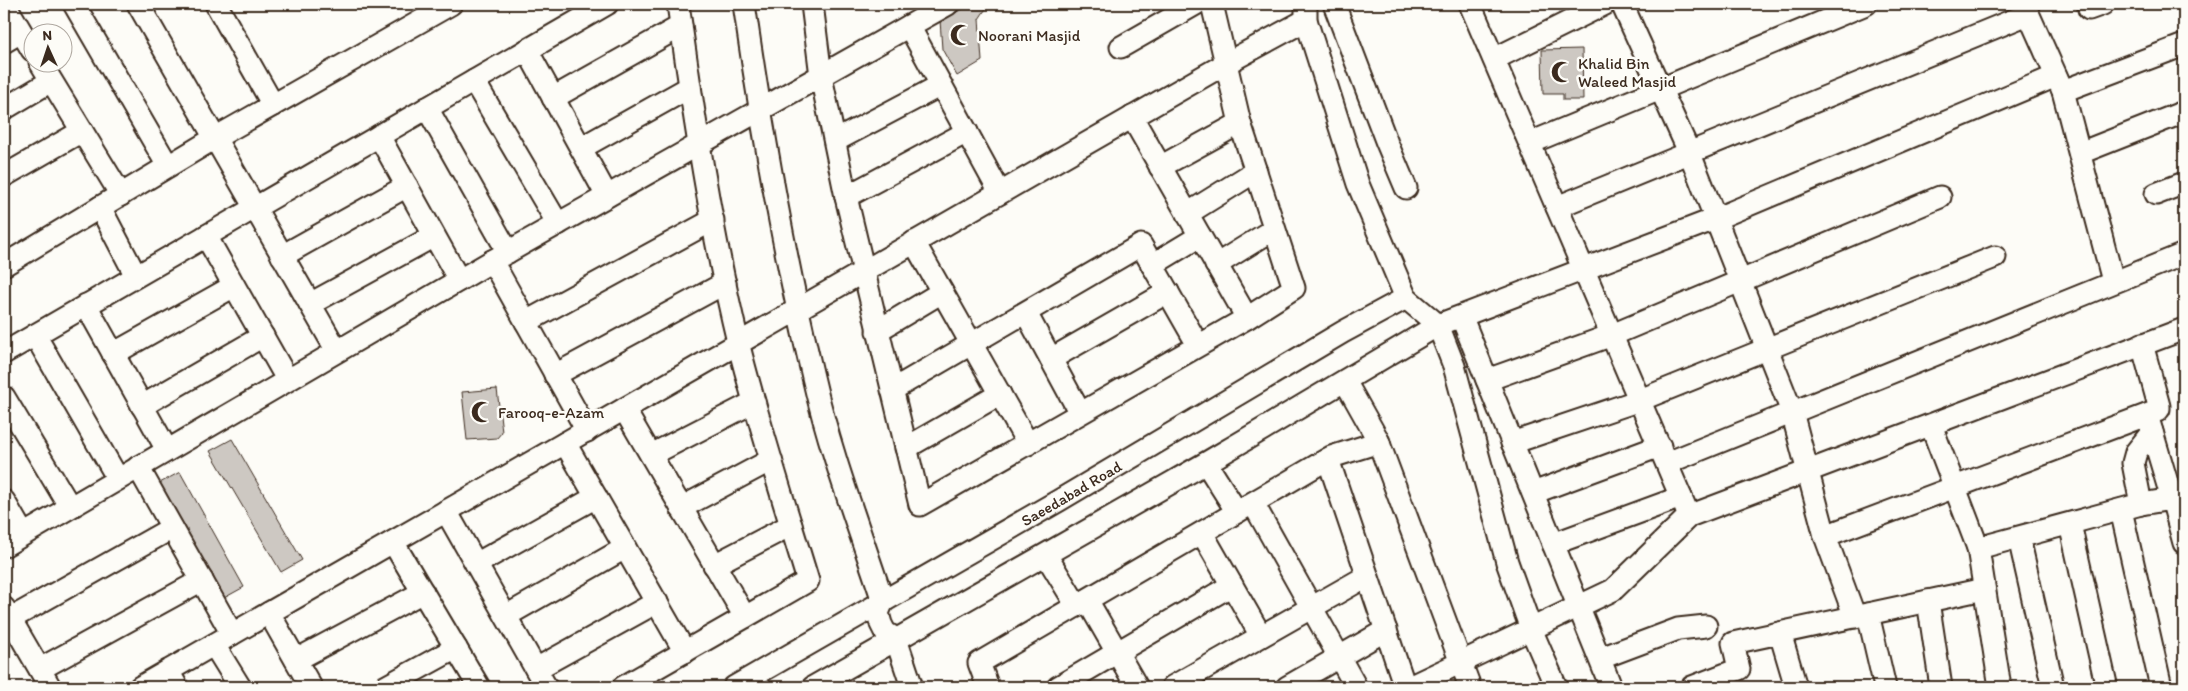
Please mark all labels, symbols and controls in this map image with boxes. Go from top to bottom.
north arrow [22,22,72,72]
mosque icon: Noorani Masjid [948,22,974,48]
place label: Noorani Masjid [978,26,1081,45]
text: N [42,27,53,44]
place label: Khalid Bin Waleed Masjid [1578,54,1677,91]
mosque icon: Khalid Bin Waleed Masjid [1549,59,1575,85]
mosque icon: Farooq-e-Azam [469,399,495,425]
place label: Farooq-e-Azam [498,403,605,422]
street label: Saeedabad Road [1017,456,1125,530]

